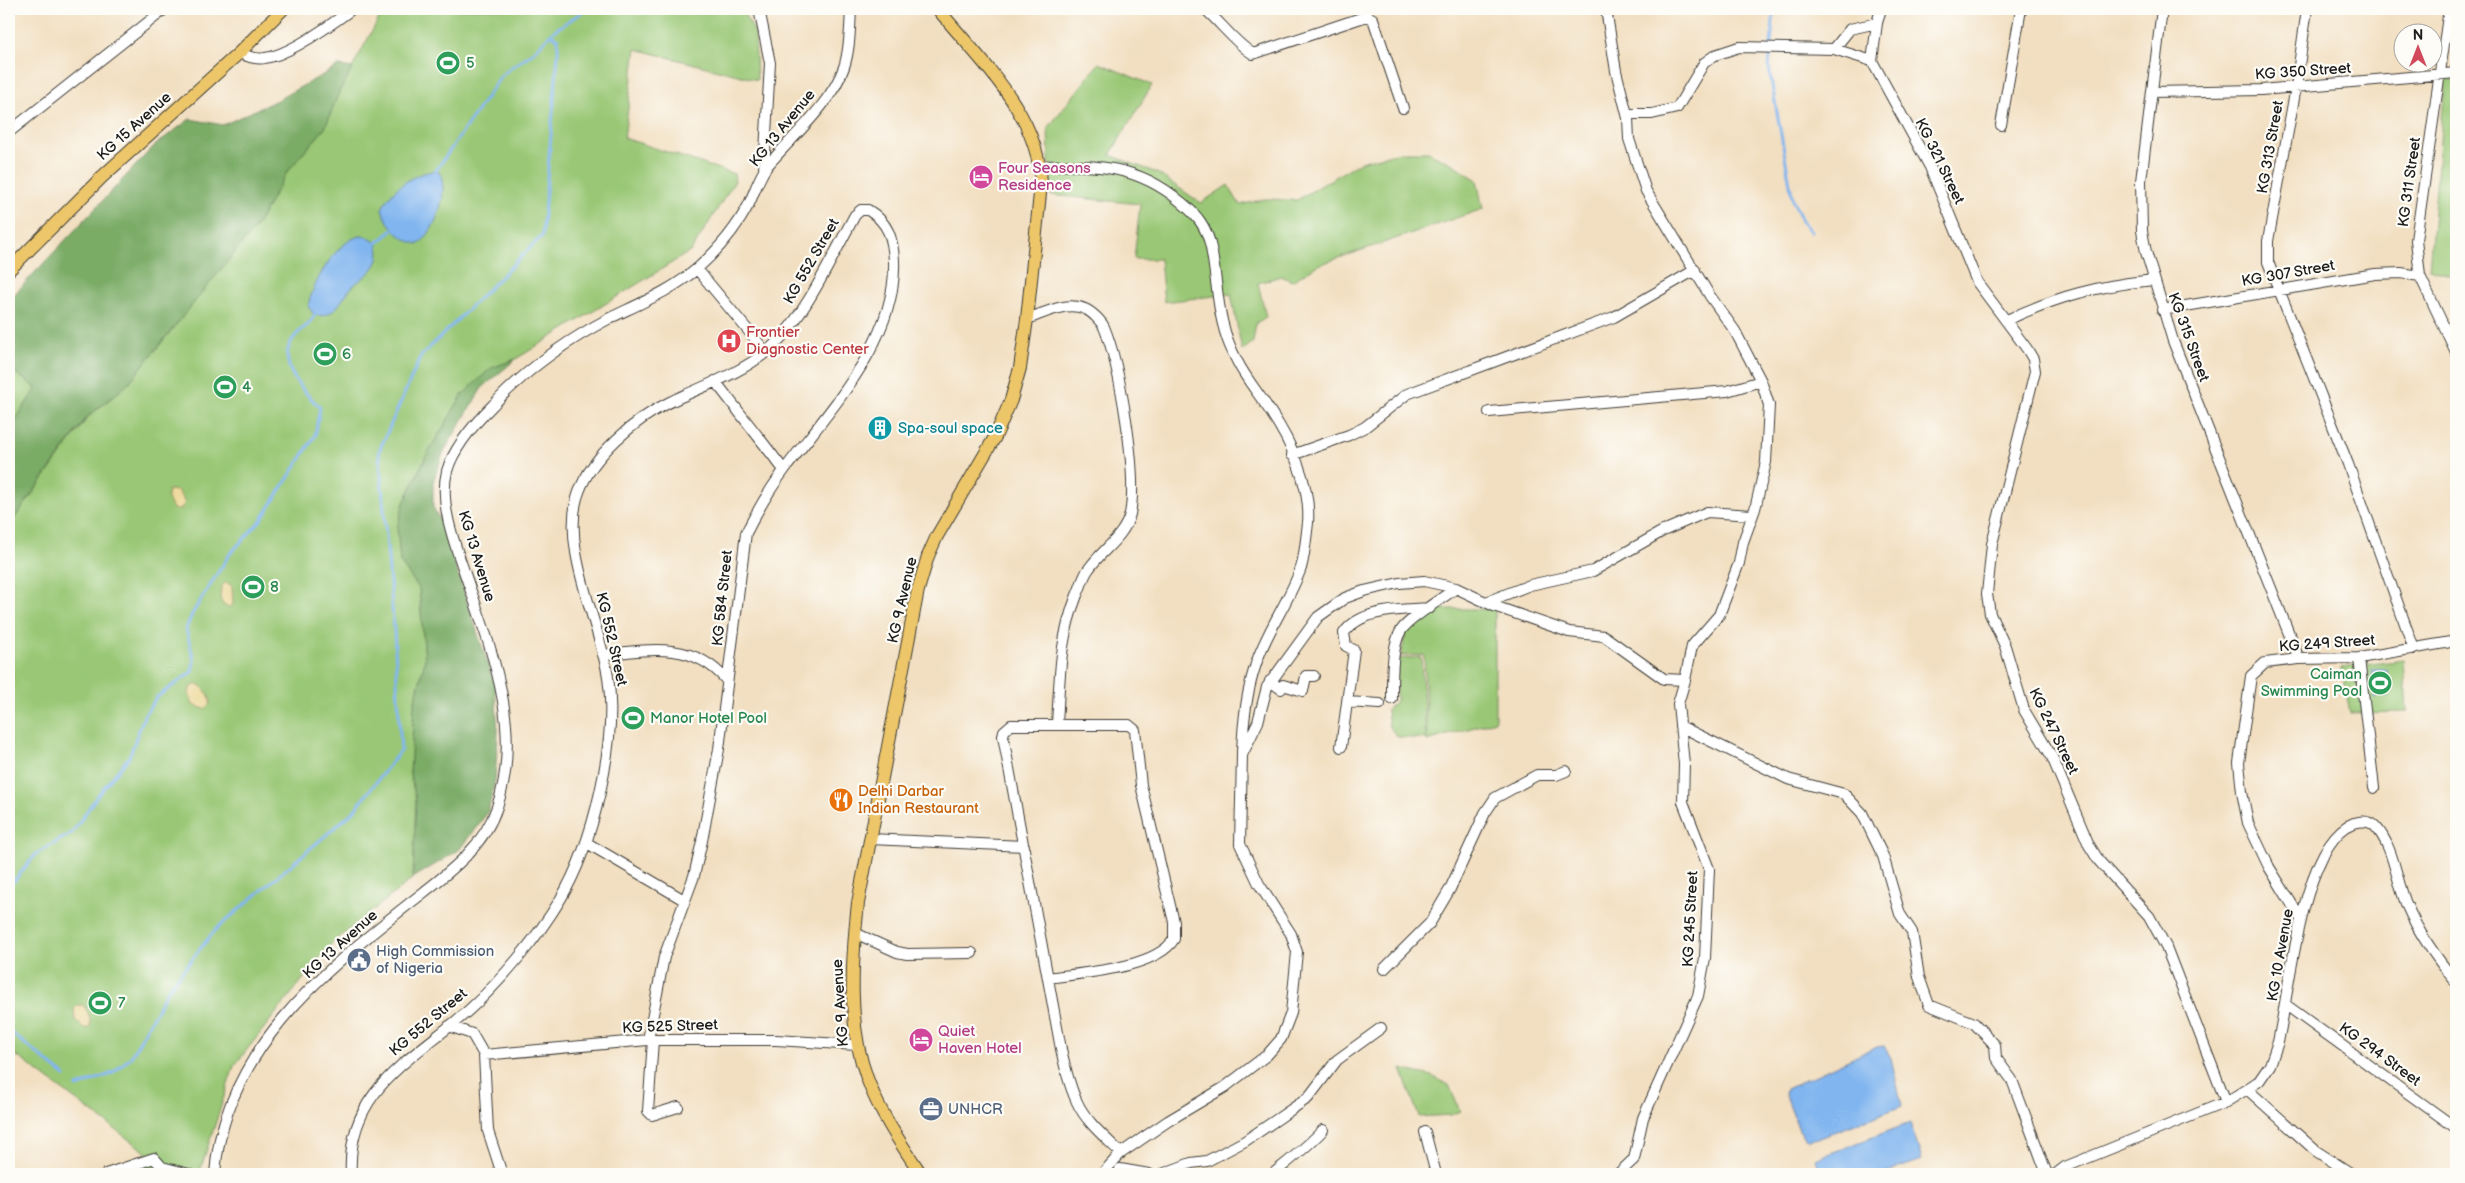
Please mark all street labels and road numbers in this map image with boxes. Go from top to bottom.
street label: KG 350 Street [2254,59,2352,84]
street label: KG 13 Avenue [745,86,819,171]
street label: KG 15 Avenue [93,88,176,165]
street label: KG 313 Street [2253,99,2288,195]
street label: KG 321 Street [1911,115,1969,208]
street label: KG 311 Street [2394,136,2425,228]
street label: KG 552 Street [779,215,844,307]
street label: KG 307 Street [2240,256,2337,291]
street label: KG 315 Street [2164,290,2214,385]
street label: KG 13 Avenue [454,508,499,604]
street label: KG 584 Street [708,549,737,647]
street label: KG 9 Avenue [883,555,922,645]
street label: KG 552 Street [591,590,632,688]
street label: KG 249 Street [2278,631,2376,656]
street label: KG 247 Street [2024,685,2083,778]
street label: KG 245 Street [1678,870,1703,968]
street label: KG 13 Avenue [299,906,382,983]
street label: KG 10 Avenue [2263,907,2298,1003]
street label: KG 9 Avenue [828,958,853,1047]
street label: KG 552 Street [386,984,471,1060]
street label: KG 525 Street [622,1015,719,1038]
street label: KG 294 Street [2335,1018,2425,1091]

